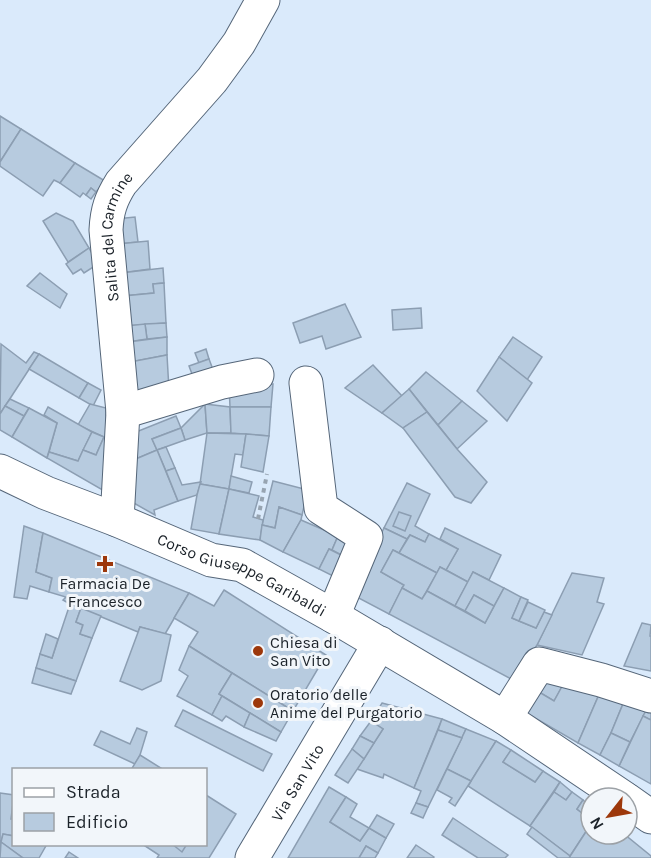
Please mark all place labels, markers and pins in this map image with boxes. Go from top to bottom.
marker: Farmacia De Francesco [98,557,112,571]
place label: Farmacia De Francesco [60,574,150,611]
place label: Chiesa di San Vito [270,633,338,670]
marker: Chiesa di San Vito [251,644,265,658]
place label: Oratorio delle Anime del Purgatorio [270,685,423,722]
marker: Oratorio delle Anime del Purgatorio [251,696,265,710]

